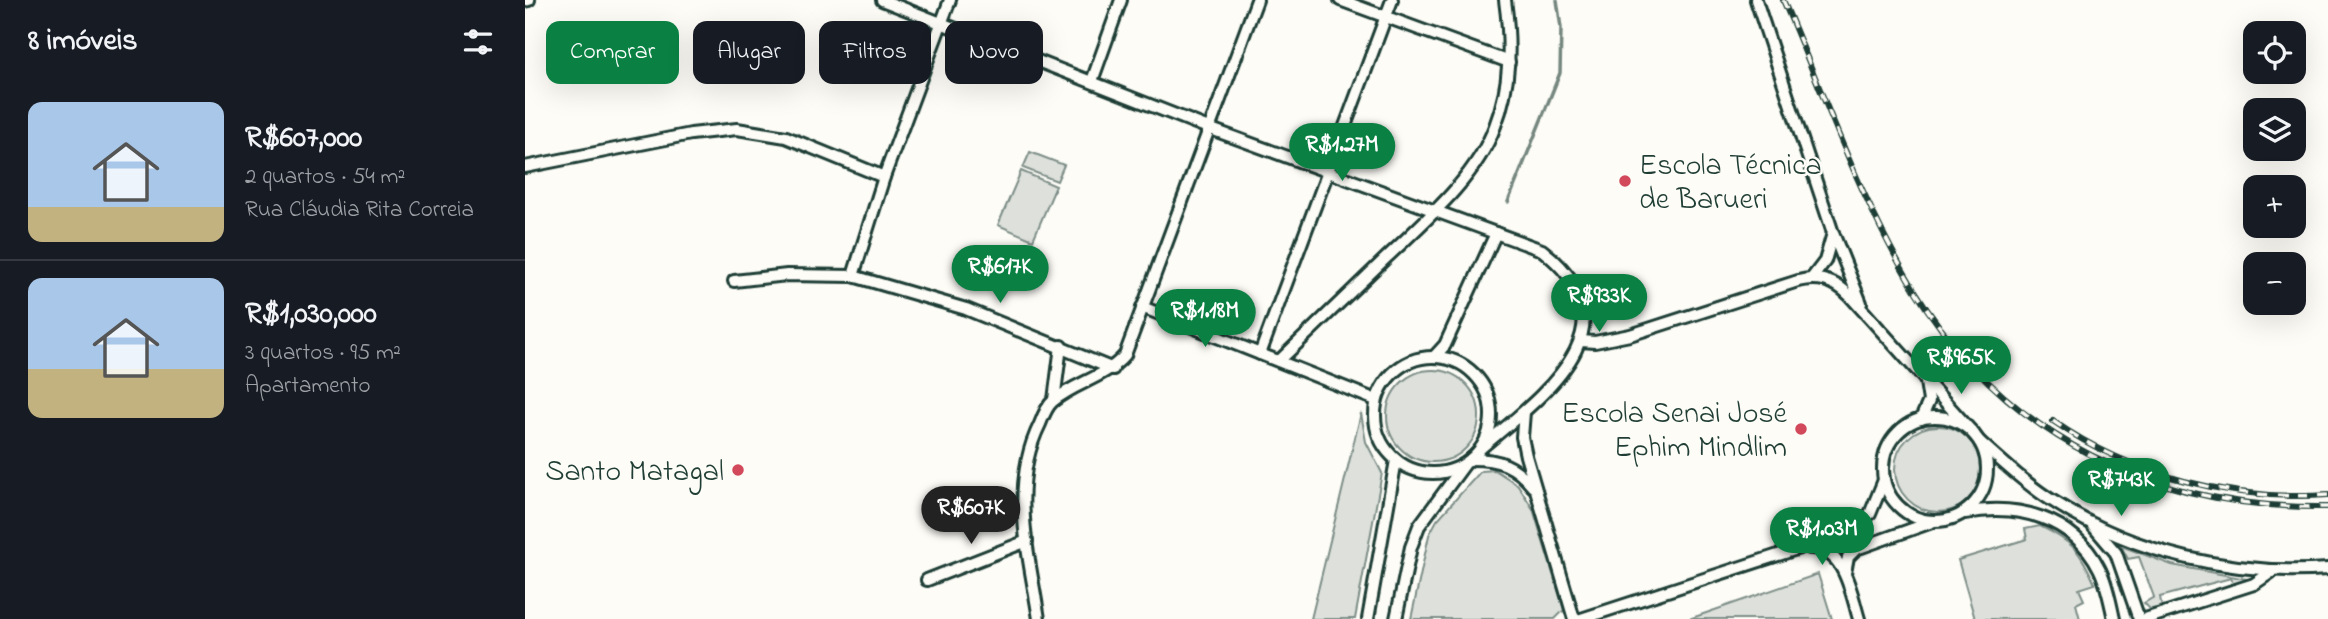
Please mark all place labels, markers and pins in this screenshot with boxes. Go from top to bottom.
pin: R$1.27M [1277,124,1407,183]
place label: Escola Técnica de Barueri [1639,145,1822,223]
marker: Escola Técnica de Barueri [1617,173,1633,189]
pin: R$617K [943,246,1057,305]
pin: R$933K [1542,274,1656,334]
pin: R$1.18M [1140,290,1270,349]
pin: R$965K [1904,336,2018,396]
place label: Escola Senai José Ephim Mindlim [1561,393,1788,471]
marker: Escola Senai José Ephim Mindlim [1793,421,1809,437]
place label: Santo Matagal [545,451,724,495]
pin: R$743K [2064,458,2178,518]
marker: Santo Matagal [730,462,746,478]
pin: R$607K [914,486,1028,546]
pin: R$1.03M [1757,508,1887,567]

